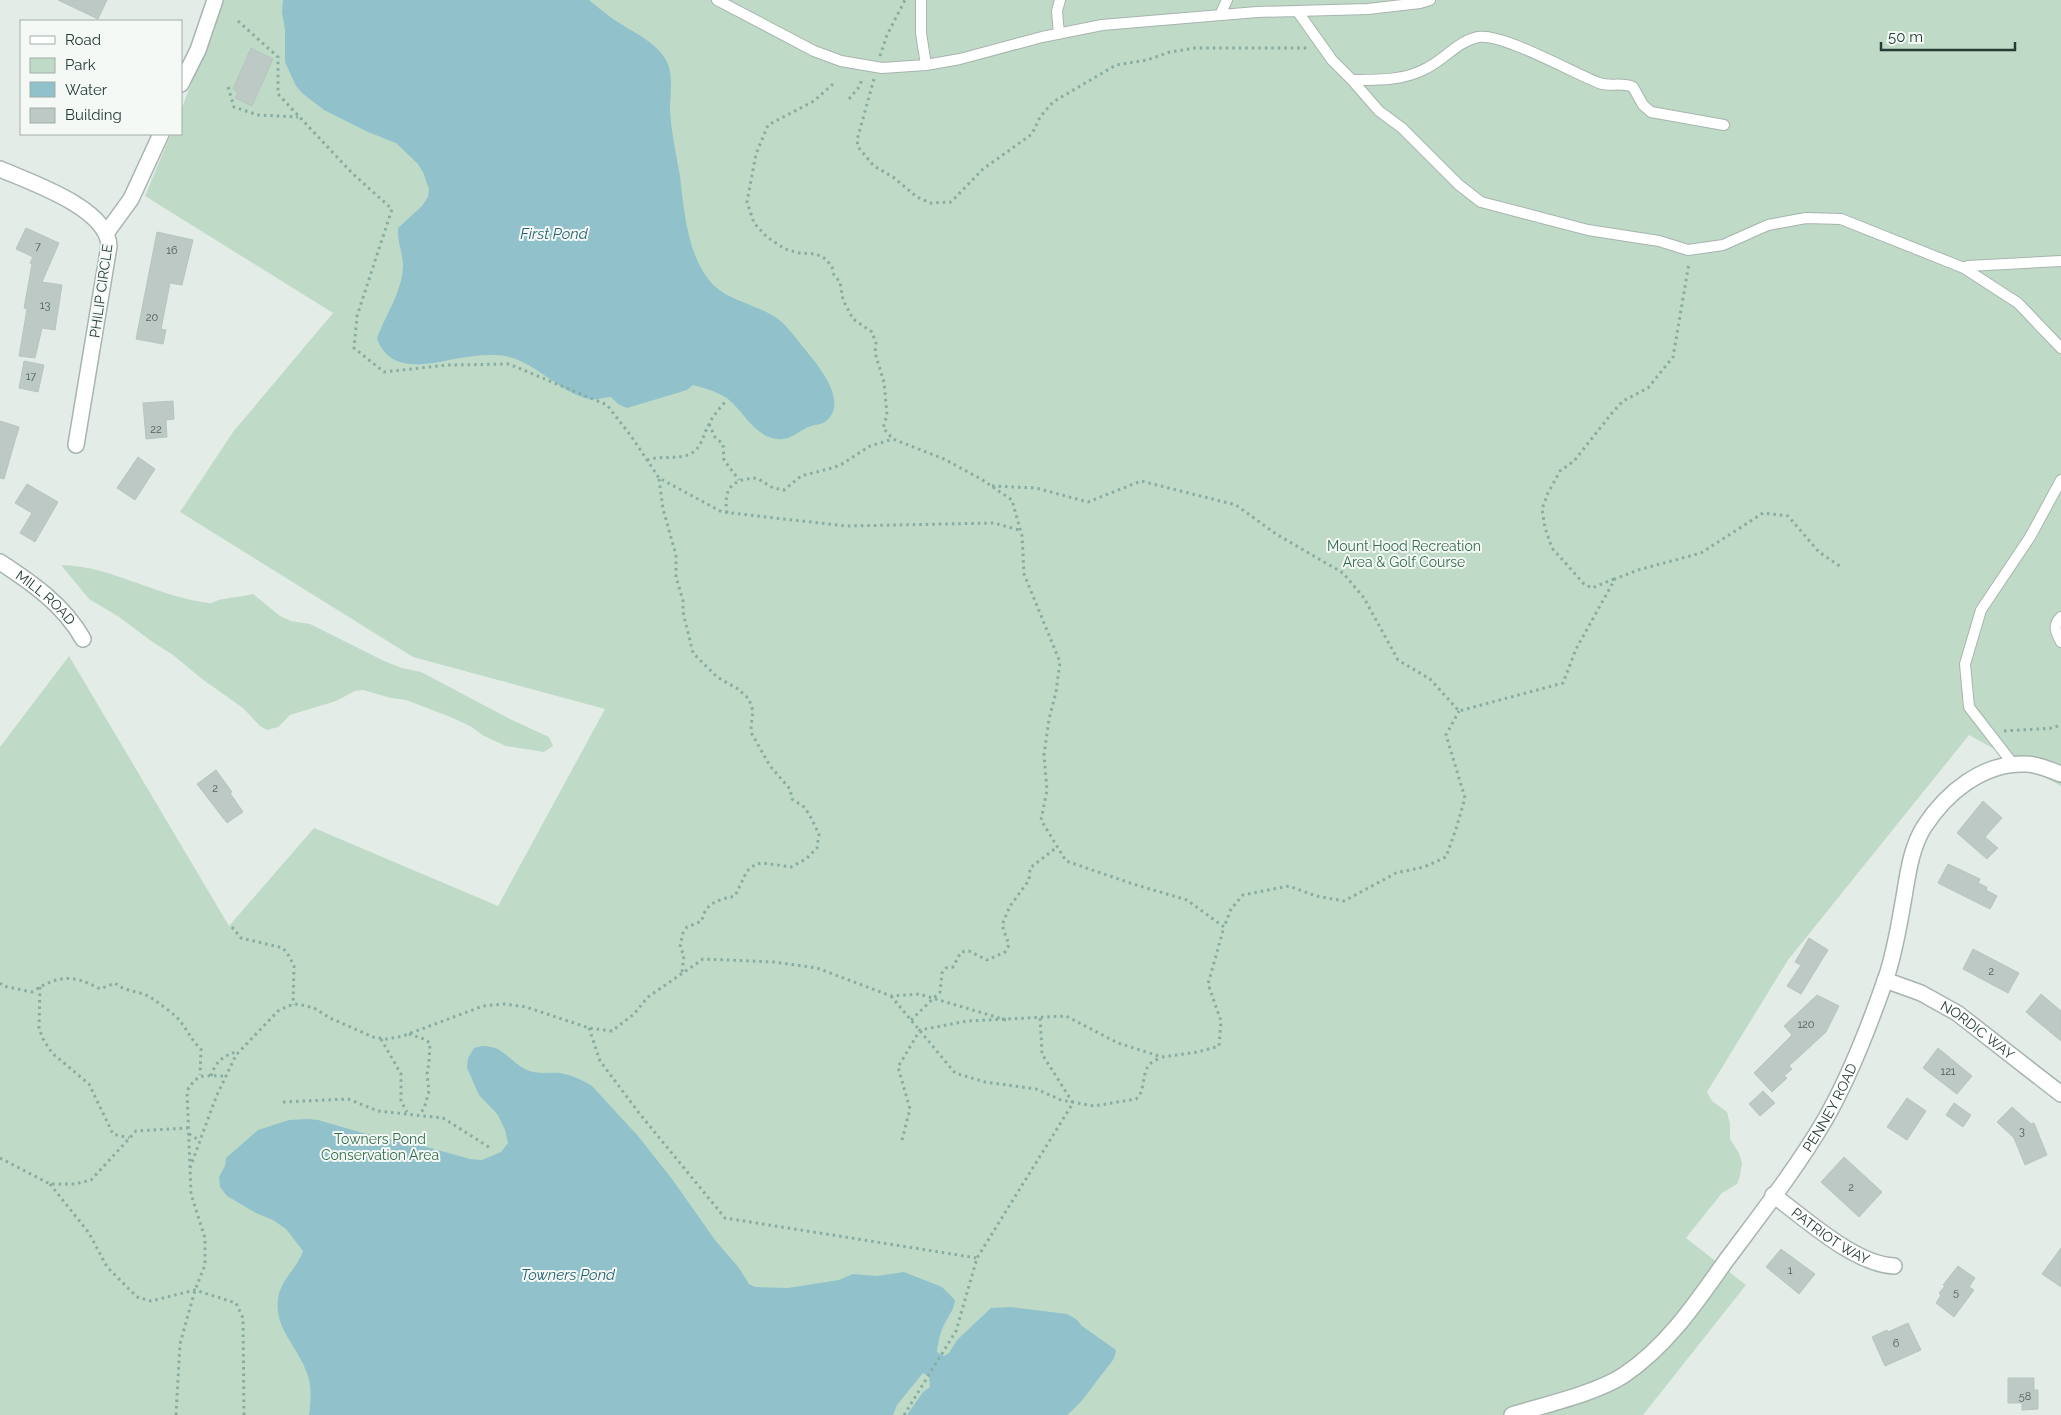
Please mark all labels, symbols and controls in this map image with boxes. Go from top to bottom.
legend [20,20,182,135]
scale bar [1881,20,2015,52]
text: 50 m [1888,28,1923,46]
text: Road [65,31,101,49]
text: Park [65,56,96,74]
text: Water [65,81,108,99]
text: Building [65,106,122,124]
water label: First Pond [520,225,589,243]
house number: 7 [35,240,41,253]
street label: PHILIP CIRCLE [86,243,116,339]
house number: 16 [166,244,178,257]
house number: 13 [40,299,50,312]
house number: 20 [146,311,158,324]
house number: 17 [26,370,36,383]
house number: 22 [150,423,162,436]
park label: Mount Hood Recreation Area & Golf Course [1327,538,1481,570]
street label: MILL ROAD [13,567,79,628]
house number: 2 [212,782,218,795]
house number: 2 [1988,965,1994,978]
street label: NORDIC WAY [1938,998,2018,1063]
house number: 120 [1797,1018,1815,1031]
street label: PENNEY ROAD [1799,1061,1860,1155]
house number: 121 [1940,1065,1956,1078]
house number: 3 [2019,1125,2025,1138]
park label: Towners Pond Conservation Area [321,1131,439,1163]
house number: 2 [1848,1181,1854,1194]
street label: PATRIOT WAY [1788,1204,1872,1267]
house number: 1 [1788,1264,1793,1277]
water label: Towners Pond [521,1266,616,1284]
house number: 5 [1953,1286,1959,1299]
house number: 6 [1893,1337,1900,1350]
house number: 58 [2019,1390,2031,1403]

